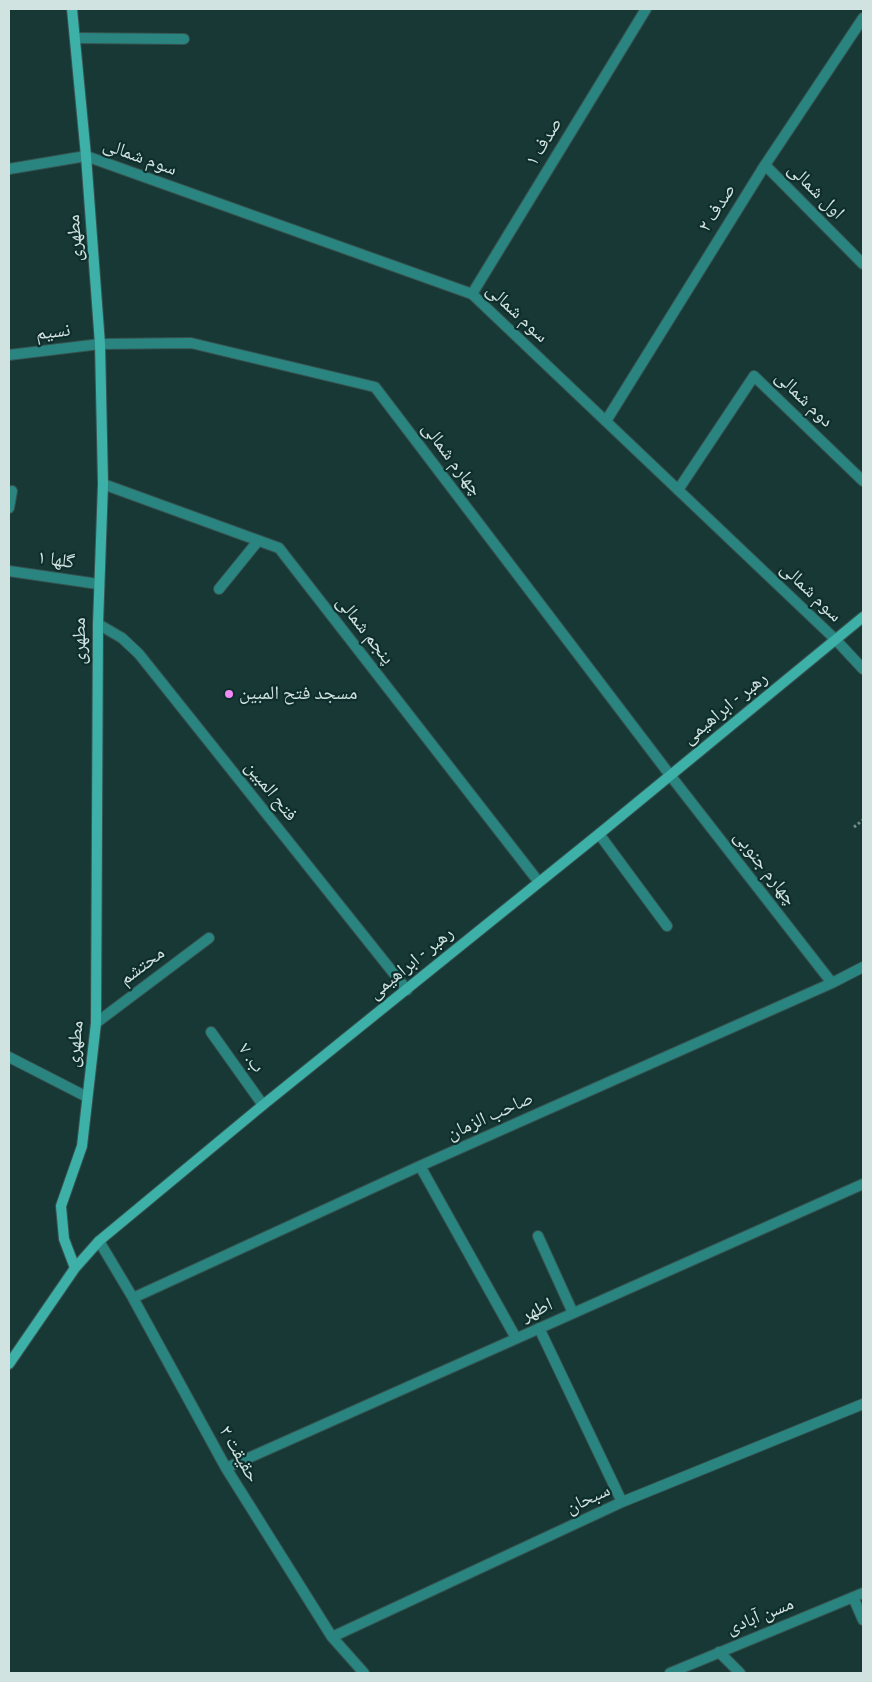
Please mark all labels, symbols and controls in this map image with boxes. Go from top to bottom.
street label: صدف ۱ [521,114,567,170]
street label: سوم شمالی [100,133,180,181]
street label: اول شمالی [783,158,849,224]
street label: صدف ۲ [693,180,741,236]
street label: مطهری [62,214,88,262]
street label: سوم شمالی [481,278,553,348]
street label: نسیم [34,319,72,345]
street label: دوم شمالی [770,366,838,432]
street label: چهارم شمالی [417,417,487,501]
street label: گلها ۱ [36,546,76,574]
street label: سوم شمالی [775,557,847,627]
street label: پنجم شمالی [331,591,399,669]
street label: مطهری [69,617,91,665]
street label: رهبر - ابراهیمی [678,667,772,749]
place label: مسجد فتح المبین [239,683,357,705]
marker: مسجد فتح المبین [223,688,235,700]
street label: فتح المبین [240,756,302,826]
street label: چهارم جنوبی [728,826,802,910]
street label: رهبر - ابراهیمی [364,922,458,1004]
street label: محتشم [115,942,169,990]
street label: مطهری [61,1019,89,1069]
street label: ب. ۷ [233,1039,269,1077]
street label: صاحب الزمان [443,1087,537,1145]
street label: اطهر [518,1293,556,1327]
street label: حقیقت ۲ [214,1422,264,1486]
street label: سبحان [562,1479,614,1519]
street label: مسن آبادی [723,1592,797,1640]

